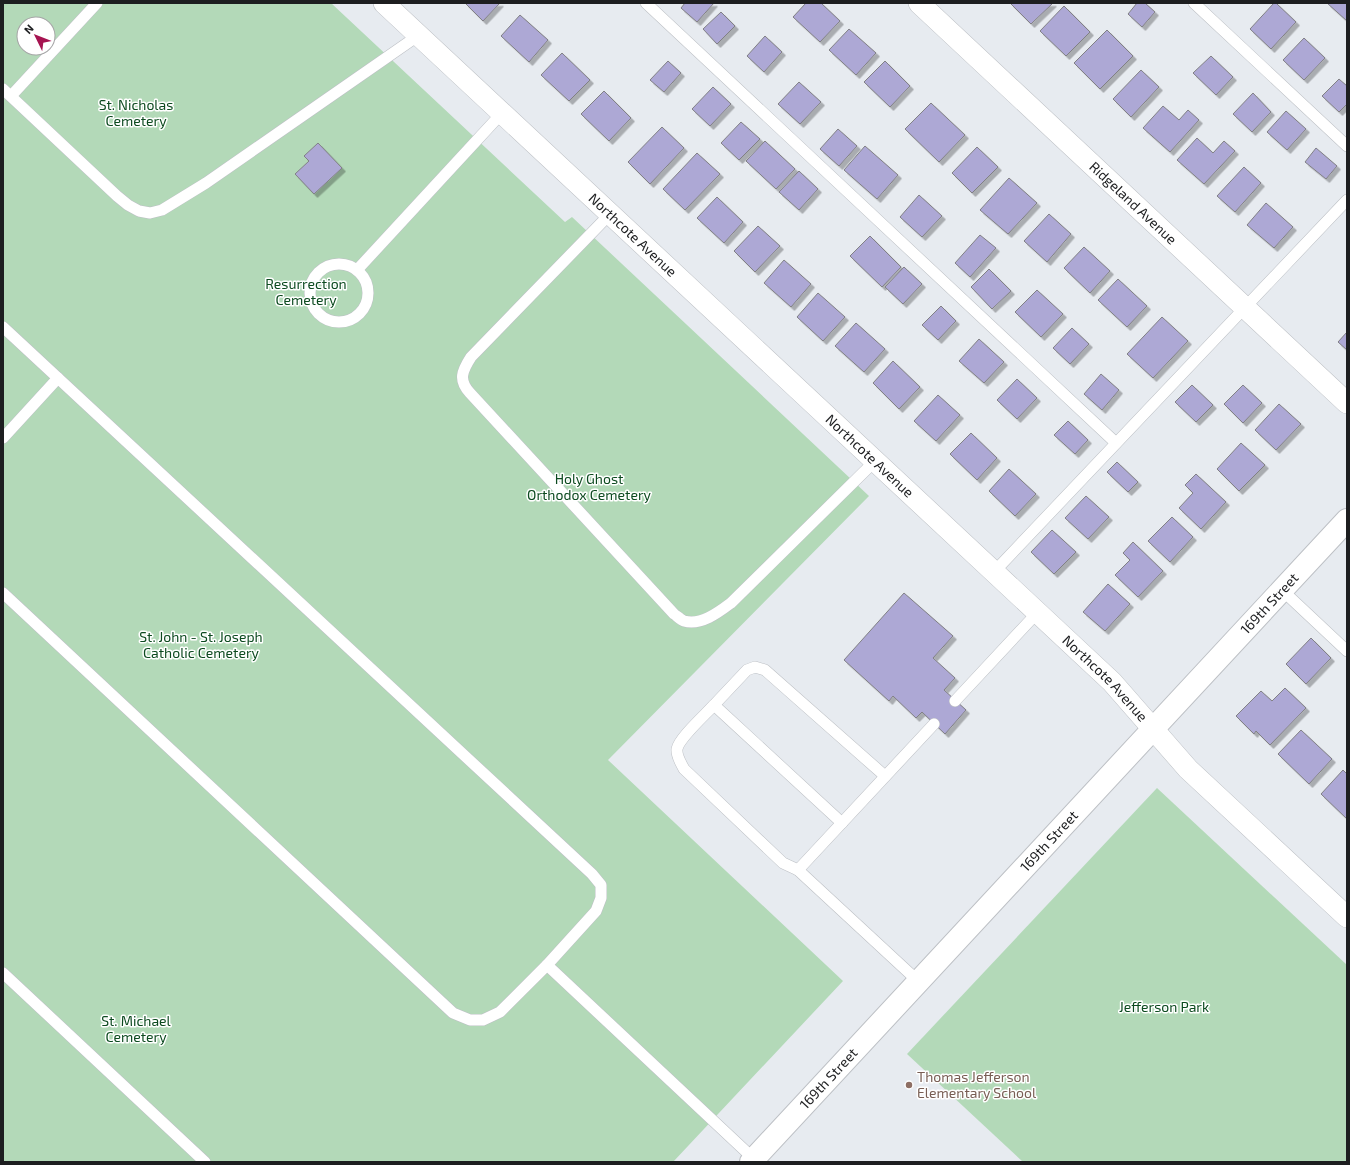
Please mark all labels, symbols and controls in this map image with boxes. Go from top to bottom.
north arrow [16,16,56,56]
text: N [21,21,36,36]
park label: St. Nicholas Cemetery [99,96,173,129]
street label: Ridgeland Avenue [1086,158,1181,248]
street label: Northcote Avenue [585,189,681,280]
park label: Resurrection Cemetery [265,275,347,308]
street label: Northcote Avenue [822,410,917,501]
park label: Holy Ghost Orthodox Cemetery [527,470,652,503]
street label: 169th Street [1237,569,1302,637]
park label: St. John - St. Joseph Catholic Cemetery [139,628,263,661]
street label: Northcote Avenue [1059,631,1151,725]
street label: 169th Street [1016,807,1081,875]
park label: Jefferson Park [1119,998,1209,1015]
park label: St. Michael Cemetery [101,1012,172,1045]
street label: 169th Street [796,1044,861,1112]
place label: Thomas Jefferson Elementary School [917,1068,1037,1101]
marker: Thomas Jefferson Elementary School [904,1080,914,1090]

